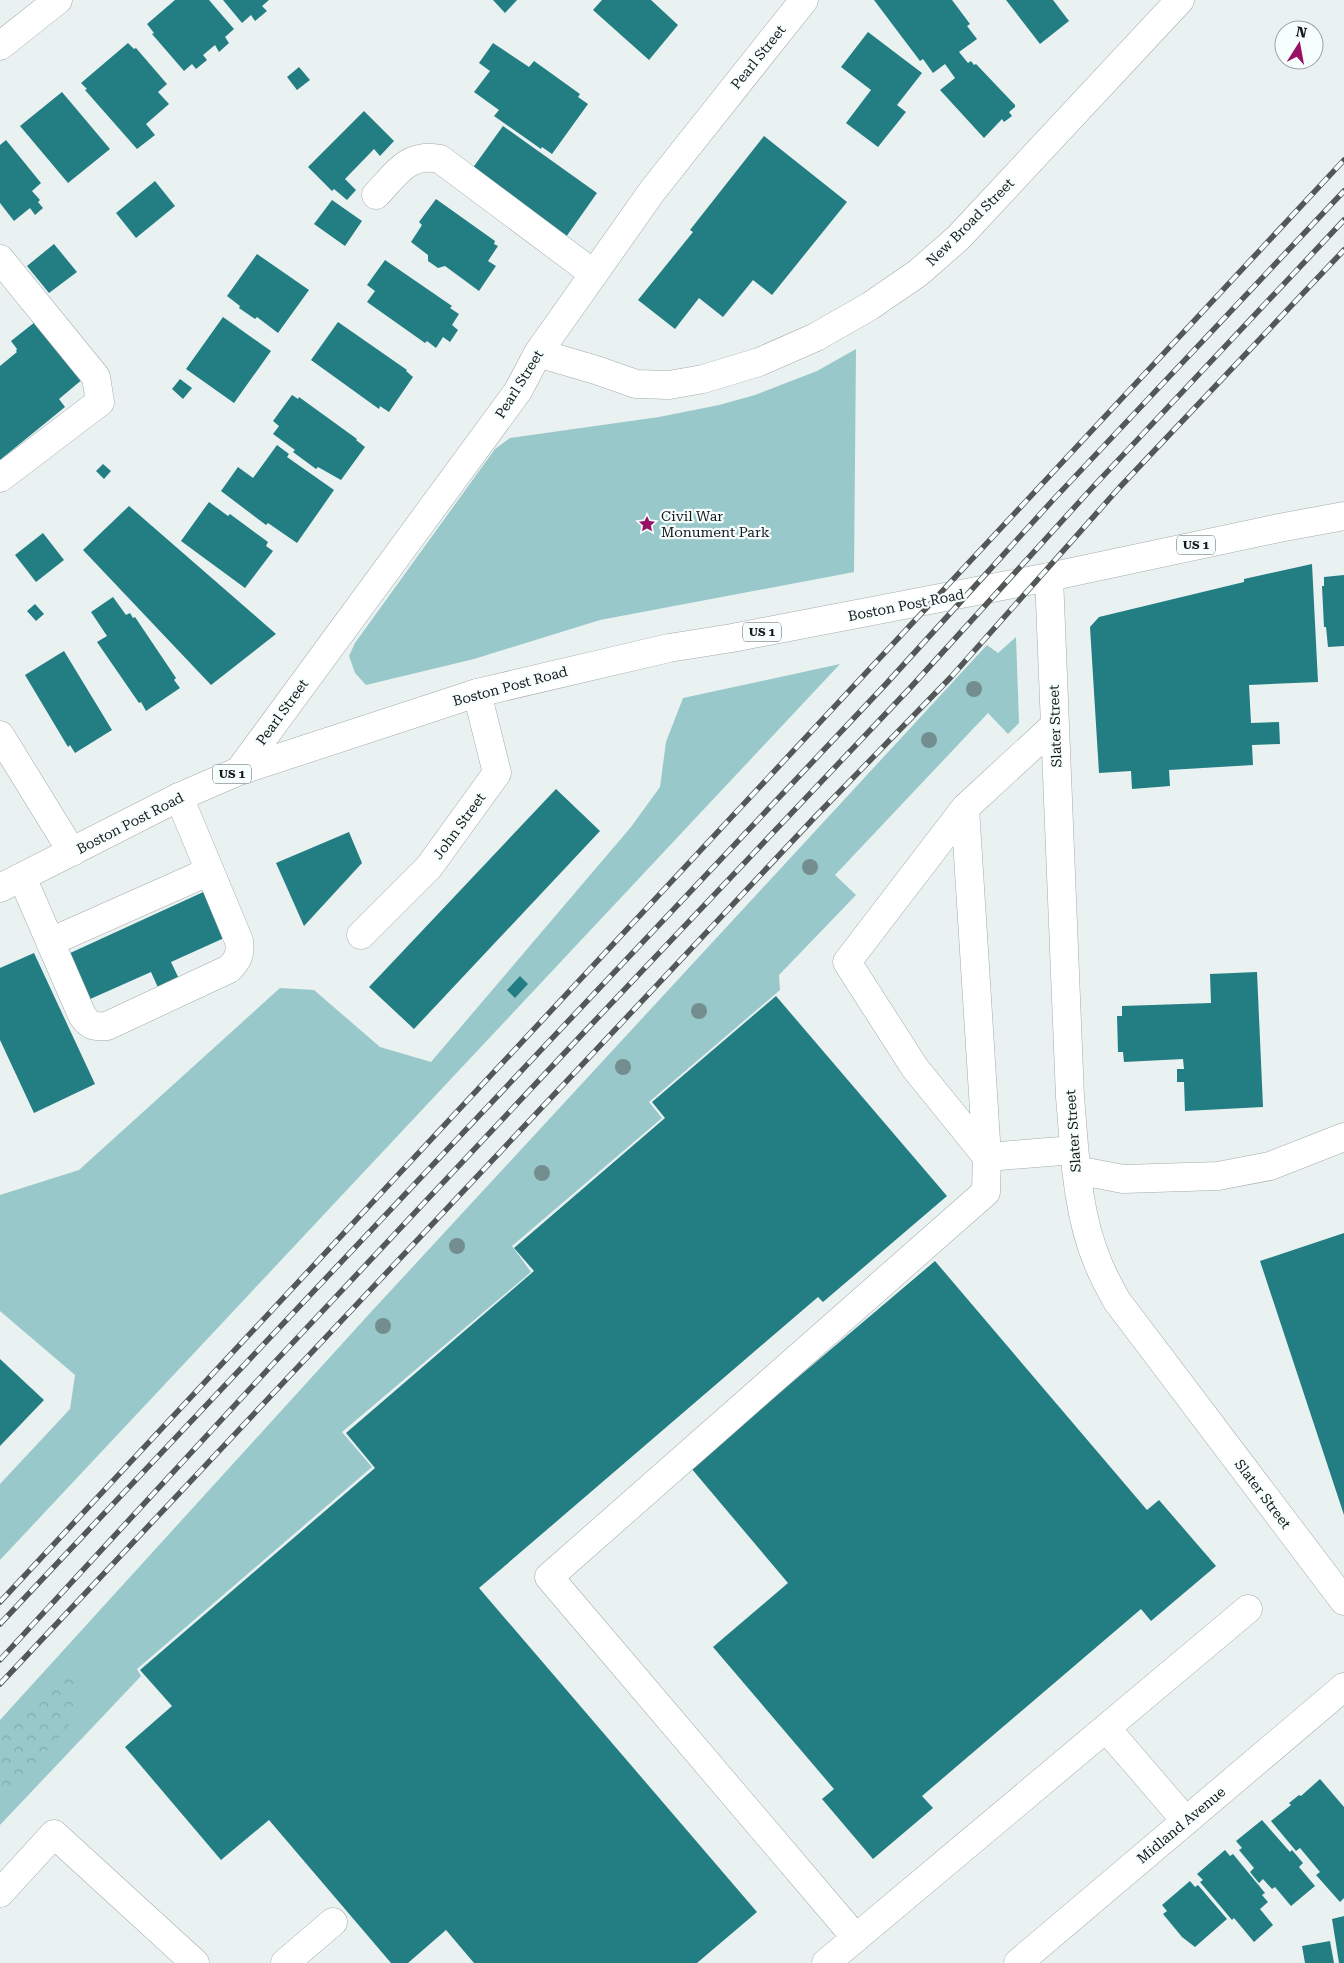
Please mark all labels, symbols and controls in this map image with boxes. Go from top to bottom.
north arrow [1274,20,1324,70]
street label: Pearl Street [727,22,789,92]
text: N [1295,23,1309,41]
street label: New Broad Street [923,175,1017,269]
street label: Pearl Street [492,347,546,421]
place label: Civil War Monument Park [661,508,770,540]
place icon: Civil War Monument Park [637,514,657,534]
road number: US 1 [1177,536,1215,554]
street label: Boston Post Road [847,586,965,624]
road number: US 1 [743,622,781,642]
street label: Boston Post Road [451,663,569,709]
street label: Pearl Street [253,676,311,748]
street label: Slater Street [1046,684,1064,768]
road number: US 1 [213,764,251,784]
street label: Boston Post Road [74,789,186,857]
street label: John Street [430,790,488,862]
street label: Slater Street [1062,1089,1084,1173]
street label: Slater Street [1232,1456,1294,1532]
street label: Midland Avenue [1134,1783,1229,1867]

